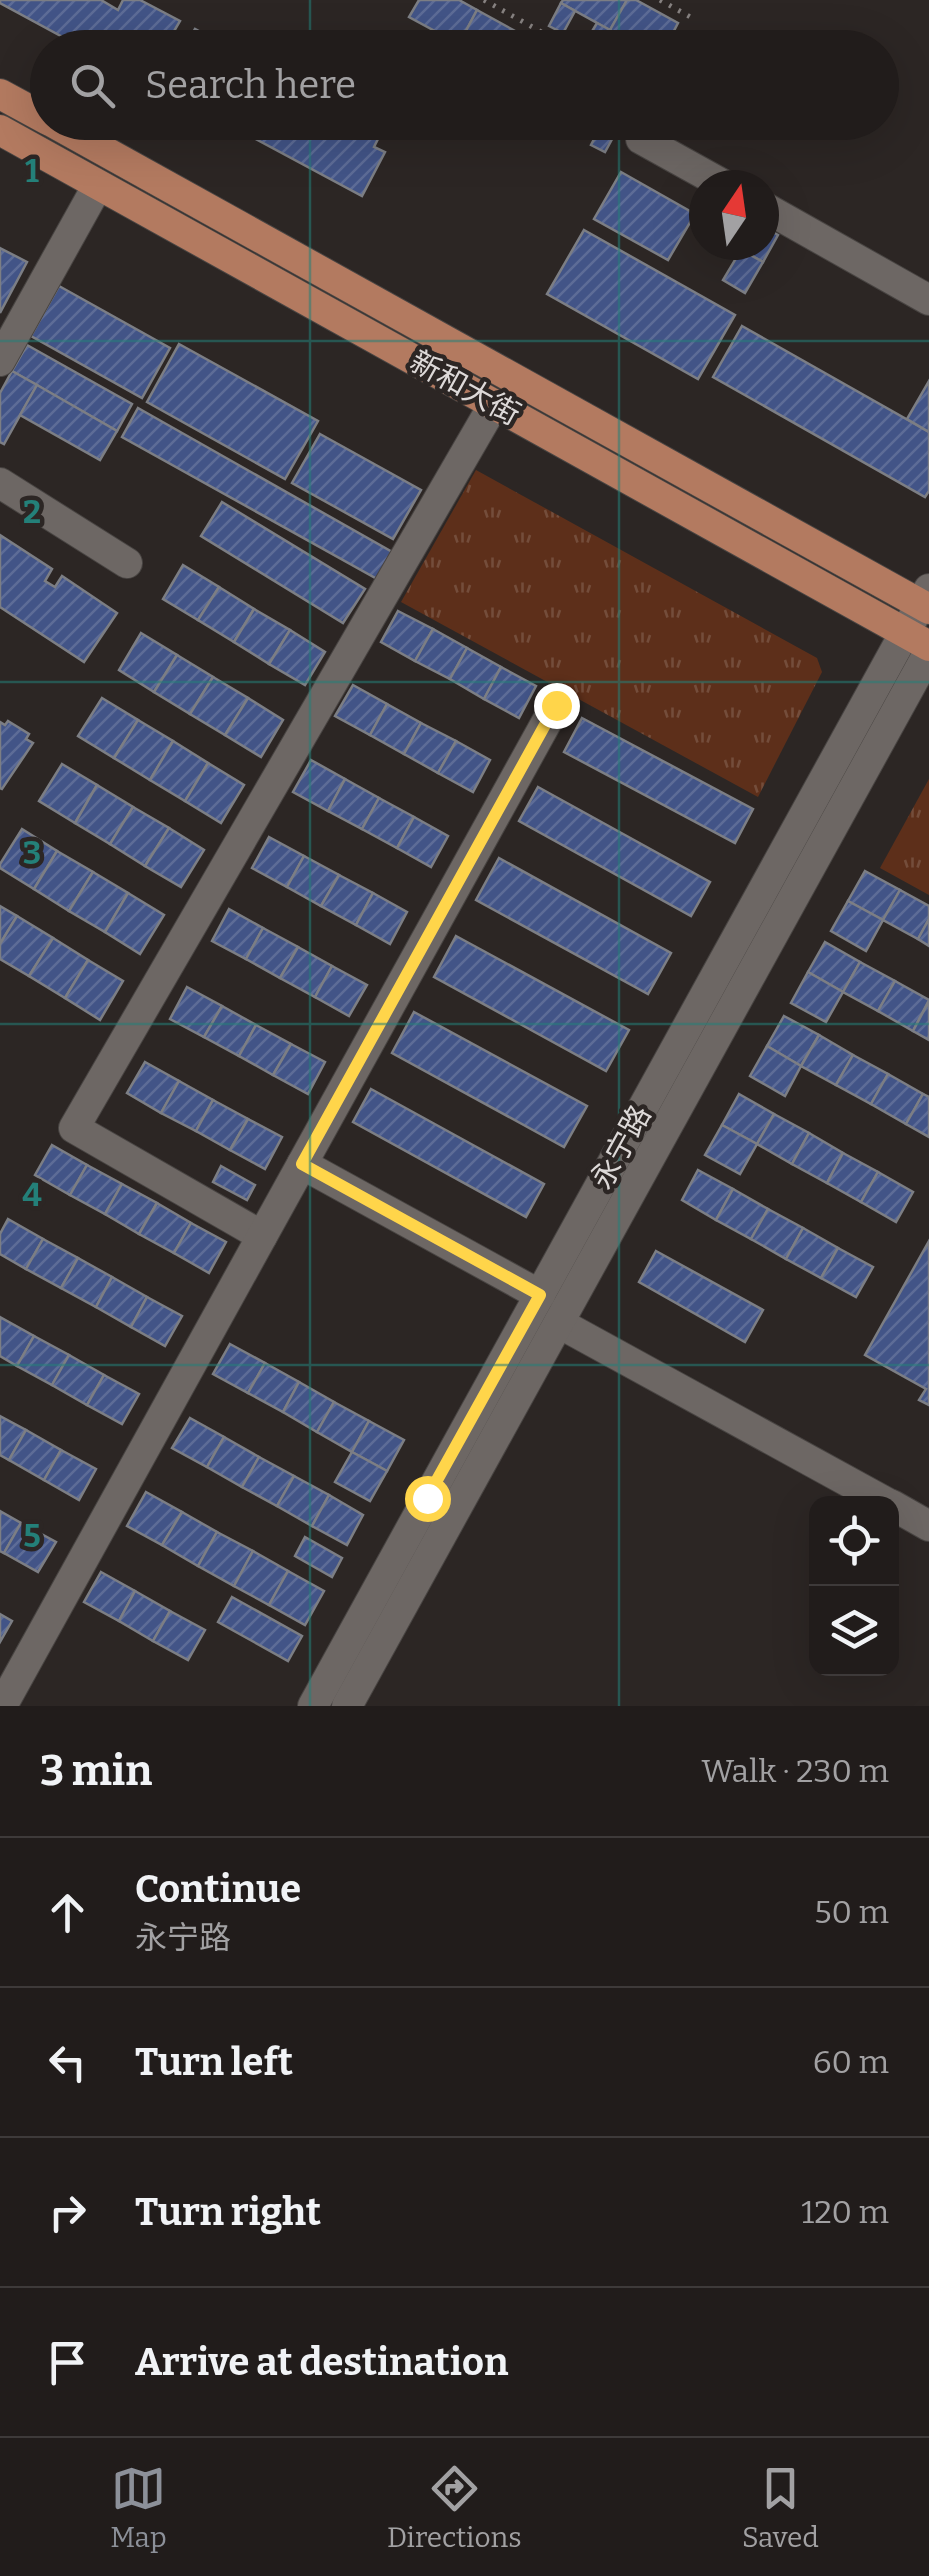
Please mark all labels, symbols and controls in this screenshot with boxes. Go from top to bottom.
search box [30,30,899,140]
icon: search [65,58,120,113]
text: Search here [145,62,356,108]
text: 1 [25,152,39,190]
north arrow [689,170,779,260]
street label: 新和大街 [404,343,526,433]
text: 2 [23,493,41,531]
route end [534,683,580,729]
text: 3 [23,834,41,872]
street label: 永宁路 [583,1099,659,1195]
text: 4 [22,1176,42,1214]
route start [405,1476,451,1522]
map controls [809,1496,899,1676]
button: locate [809,1496,899,1586]
text: 5 [23,1517,41,1555]
button: layers [809,1586,899,1676]
text: 3 min [40,1746,152,1796]
text: Walk · 230 m [701,1752,889,1790]
text: Continue [135,1866,301,1912]
icon: ahead [40,1885,95,1940]
text: 50 m [814,1893,889,1931]
text: 永宁路 [135,1919,231,1957]
icon: left [40,2035,95,2090]
text: Turn left [135,2039,293,2085]
text: 60 m [813,2043,889,2081]
icon: right [40,2185,95,2240]
text: Turn right [135,2189,321,2235]
text: 120 m [801,2193,889,2231]
icon: arrive [40,2335,95,2390]
text: Arrive at destination [135,2339,508,2385]
tab: Map [110,2461,167,2554]
tab: Directions [387,2461,522,2554]
tab: Saved [742,2461,819,2554]

